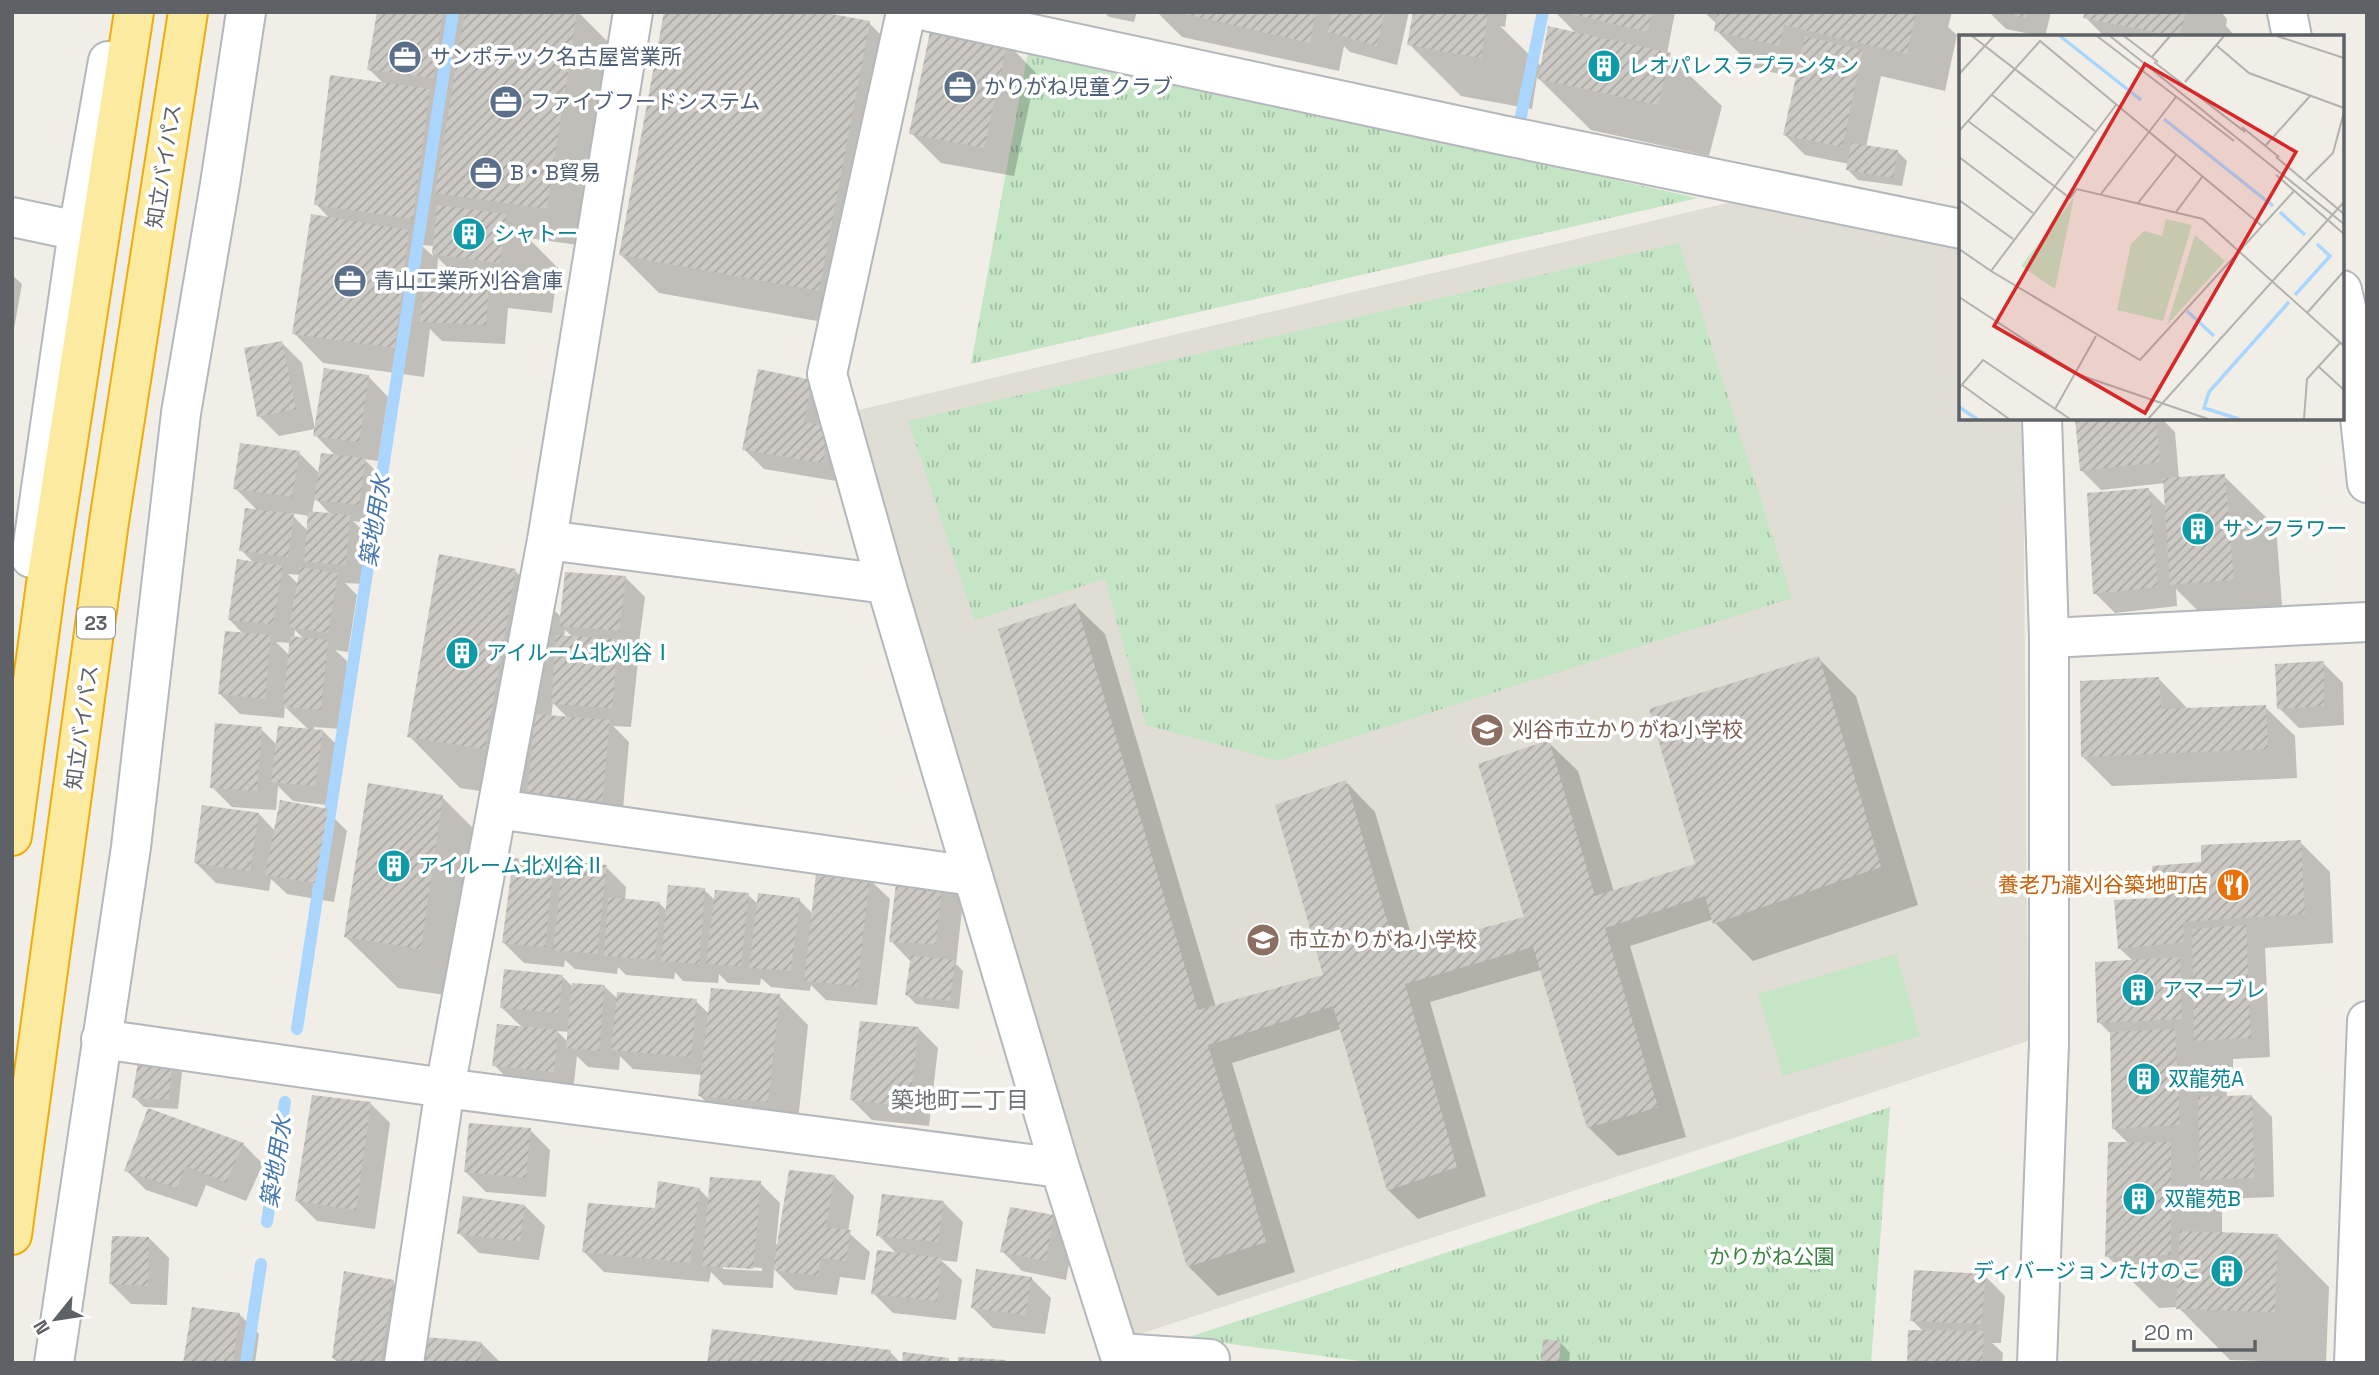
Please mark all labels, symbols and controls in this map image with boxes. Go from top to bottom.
inset map [1959,35,2344,420]
office icon: サンポテック名古屋営業所 [386,38,424,76]
place label: サンポテック名古屋営業所 [430,43,682,70]
building icon: レオパレスラプランタン [1585,47,1623,85]
place label: レオパレスラプランタン [1628,52,1859,79]
office icon: かりがね児童クラブ [941,68,979,106]
place label: かりがね児童クラブ [984,73,1173,100]
office icon: ファイブフードシステム [487,83,525,121]
place label: ファイブフードシステム [530,88,760,115]
street label: 知立バイパス [140,102,187,230]
office icon: B・B貿易 [467,154,505,192]
place label: B・B貿易 [510,159,601,186]
building icon: シャトー [450,215,488,253]
place label: シャトー [494,220,578,247]
office icon: 青山工業所刈谷倉庫 [331,262,369,300]
place label: 青山工業所刈谷倉庫 [374,267,563,294]
water label: 築地用水 [353,470,397,569]
building icon: サンフラワー [2179,510,2217,548]
place label: サンフラワー [2222,515,2347,542]
road number: 23 [77,608,115,638]
building icon: アイルーム北刈谷Ⅰ [443,634,481,672]
place label: アイルーム北刈谷Ⅰ [486,639,673,666]
street label: 知立バイパス [59,663,104,791]
school or university icon: 刈谷市立かりがね小学校 [1468,711,1506,749]
place label: 刈谷市立かりがね小学校 [1512,716,1743,743]
building icon: アイルーム北刈谷Ⅱ [375,847,413,885]
place label: アイルーム北刈谷Ⅱ [418,852,605,879]
restaurant icon: 養老乃瀧刈谷築地町店 [2214,866,2252,904]
place label: 養老乃瀧刈谷築地町店 [1998,871,2208,898]
school or university icon: 市立かりがね小学校 [1244,921,1282,959]
place label: 市立かりがね小学校 [1288,926,1477,953]
building icon: アマーブレ [2119,971,2157,1009]
place label: アマーブレ [2162,976,2266,1003]
building icon: 双龍苑A [2125,1060,2163,1098]
place label: 双龍苑A [2168,1065,2244,1092]
district label: 築地町二丁目 [891,1085,1029,1115]
water label: 築地用水 [254,1111,298,1210]
building icon: 双龍苑B [2120,1180,2158,1218]
place label: 双龍苑B [2164,1185,2241,1212]
park label: かりがね公園 [1709,1243,1835,1270]
building icon: ディバージョンたけのこ [2208,1252,2246,1290]
place label: ディバージョンたけのこ [1973,1257,2202,1284]
north arrow [21,1284,91,1354]
scale bar [2134,1308,2255,1352]
text: N [28,1315,56,1339]
text: 20 m [2144,1319,2194,1346]

